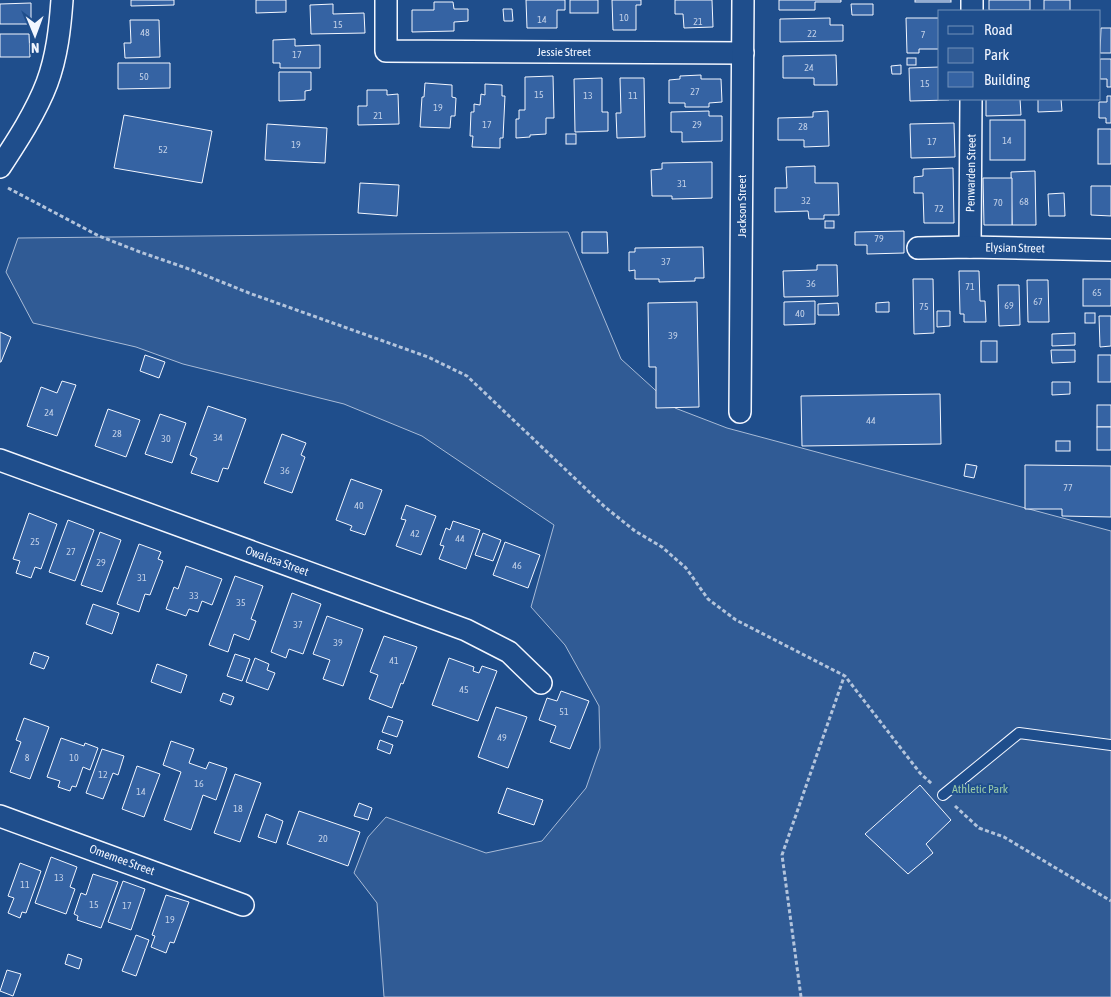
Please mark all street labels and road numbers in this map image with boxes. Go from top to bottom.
street label: Jessie Street [537,45,592,59]
street label: Penwarden Street [963,133,979,212]
street label: Jackson Street [735,174,749,237]
street label: Elysian Street [985,240,1045,256]
street label: Owalasa Street [244,543,311,579]
street label: Omemee Street [87,842,157,878]

